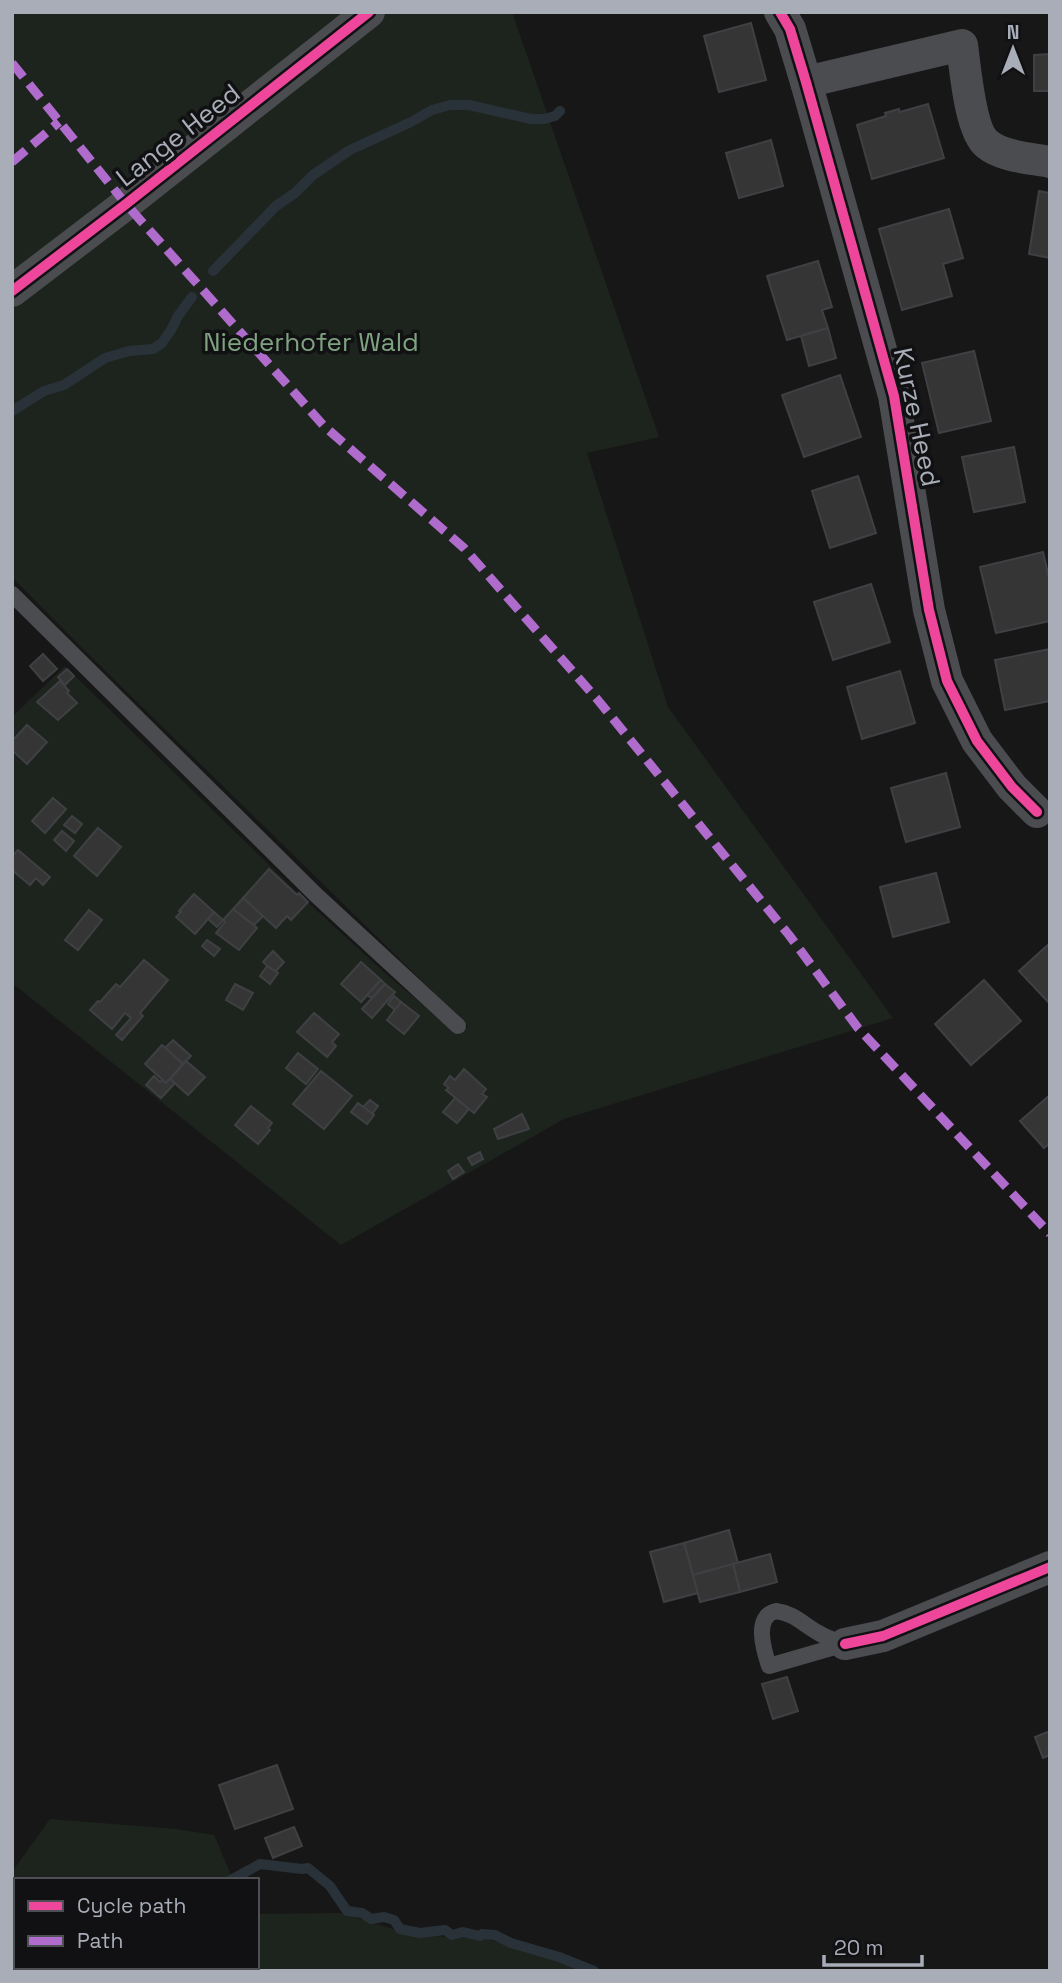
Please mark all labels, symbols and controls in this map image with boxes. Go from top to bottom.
north arrow [978,14,1048,84]
text: N [1007,20,1019,45]
street label: Lange Heed [109,76,247,194]
park label: Niederhofer Wald [203,325,419,359]
street label: Kurze Heed [886,344,948,490]
legend [14,1878,259,1969]
text: Cycle path [77,1892,186,1919]
scale bar [824,1924,922,1968]
text: Path [77,1927,123,1954]
text: 20 m [834,1934,884,1961]

